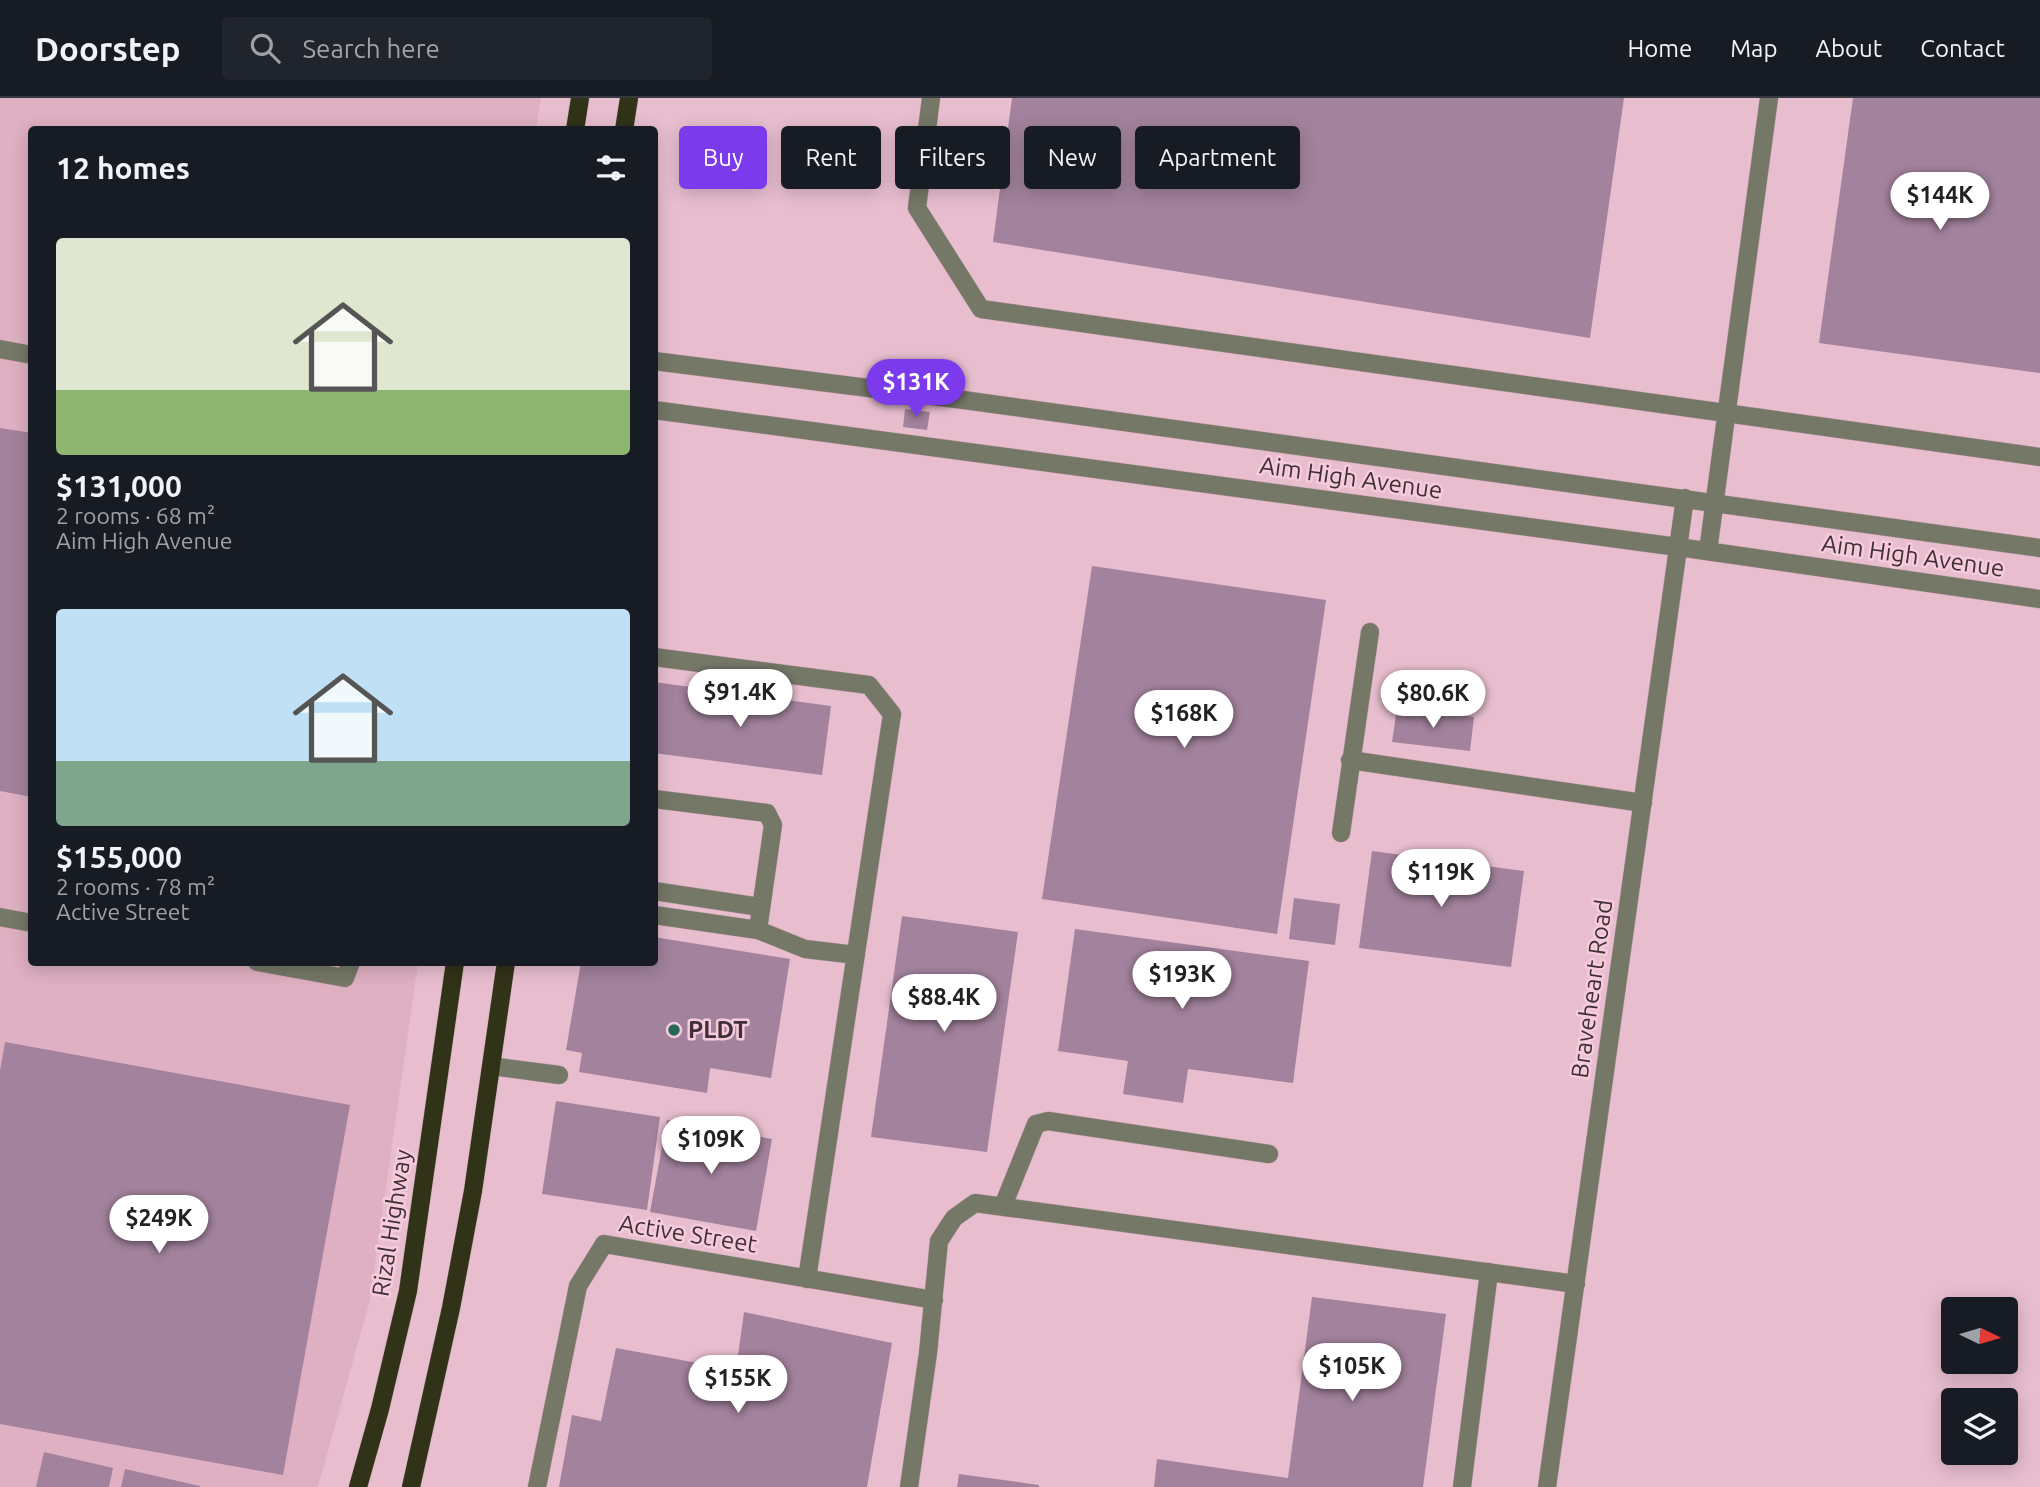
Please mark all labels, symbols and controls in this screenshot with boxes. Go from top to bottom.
search box [222,17,712,80]
icon: search [246,29,284,67]
text: Doorstep [35,30,180,67]
text: Search here [302,34,440,63]
text: Home [1627,35,1692,62]
text: Map [1730,35,1777,62]
text: About [1815,35,1882,62]
text: Contact [1920,35,2005,62]
chip: Buy [679,126,767,189]
chip: Rent [781,126,881,189]
chip: Filters [895,126,1010,189]
chip: New [1024,126,1121,189]
chip: Apartment [1135,126,1300,189]
icon: filters [592,149,630,187]
text: 12 homes [56,151,190,185]
pin: $144K [1891,172,1989,232]
text: $144K [1906,182,1974,207]
icon: home [280,284,406,410]
pin: $131K [867,360,965,419]
text: $131K [882,369,950,394]
street label: Aim High Avenue [1258,451,1444,504]
text: $131,000 [56,469,182,503]
text: 2 rooms · 68 m² [56,503,215,528]
text: Aim High Avenue [56,528,232,553]
street label: Aim High Avenue [1820,529,2006,582]
icon: home [280,655,406,781]
pin: $91.4K [683,670,797,729]
pin: $80.6K [1376,670,1490,730]
text: $91.4K [704,679,776,704]
text: $80.6K [1397,680,1469,705]
pin: $168K [1135,690,1233,750]
text: $168K [1150,700,1218,725]
text: $155,000 [56,840,182,874]
pin: $119K [1392,850,1490,909]
text: $119K [1407,859,1475,884]
text: 2 rooms · 78 m² [56,874,215,899]
street label: Braveheart Road [1566,898,1617,1080]
text: Active Street [56,899,190,924]
pin: $193K [1133,951,1231,1011]
text: $193K [1148,961,1216,986]
pin: $88.4K [887,974,1001,1034]
text: $88.4K [908,984,980,1009]
place label: PLDT [688,1016,748,1043]
marker: PLDT [666,1022,682,1038]
pin: $109K [662,1116,760,1176]
text: $109K [677,1126,745,1151]
street label: Rizal Highway [367,1147,417,1298]
pin: $249K [110,1196,208,1255]
text: $249K [125,1205,193,1230]
street label: Active Street [617,1209,760,1258]
north arrow [1941,1297,2018,1374]
map controls [1941,1297,2018,1465]
pin: $105K [1303,1344,1401,1403]
text: $105K [1318,1353,1386,1378]
pin: $155K [689,1356,787,1415]
text: $155K [704,1365,772,1390]
button: layers [1941,1388,2018,1465]

